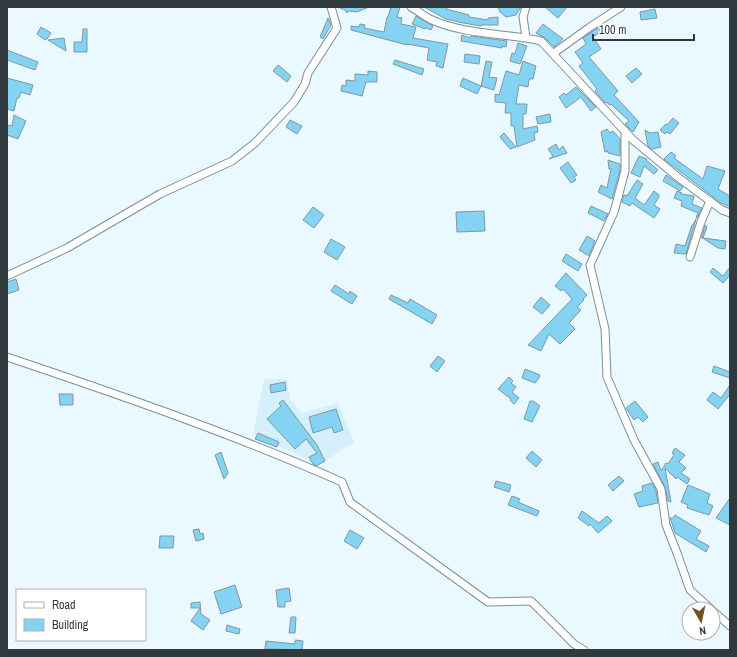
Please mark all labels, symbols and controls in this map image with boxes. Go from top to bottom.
scale bar [593,16,694,42]
text: 100 m [599,22,626,38]
legend [16,589,146,641]
text: Road [52,597,76,613]
north arrow [681,601,721,641]
text: Building [52,617,89,633]
text: N [698,623,707,638]

